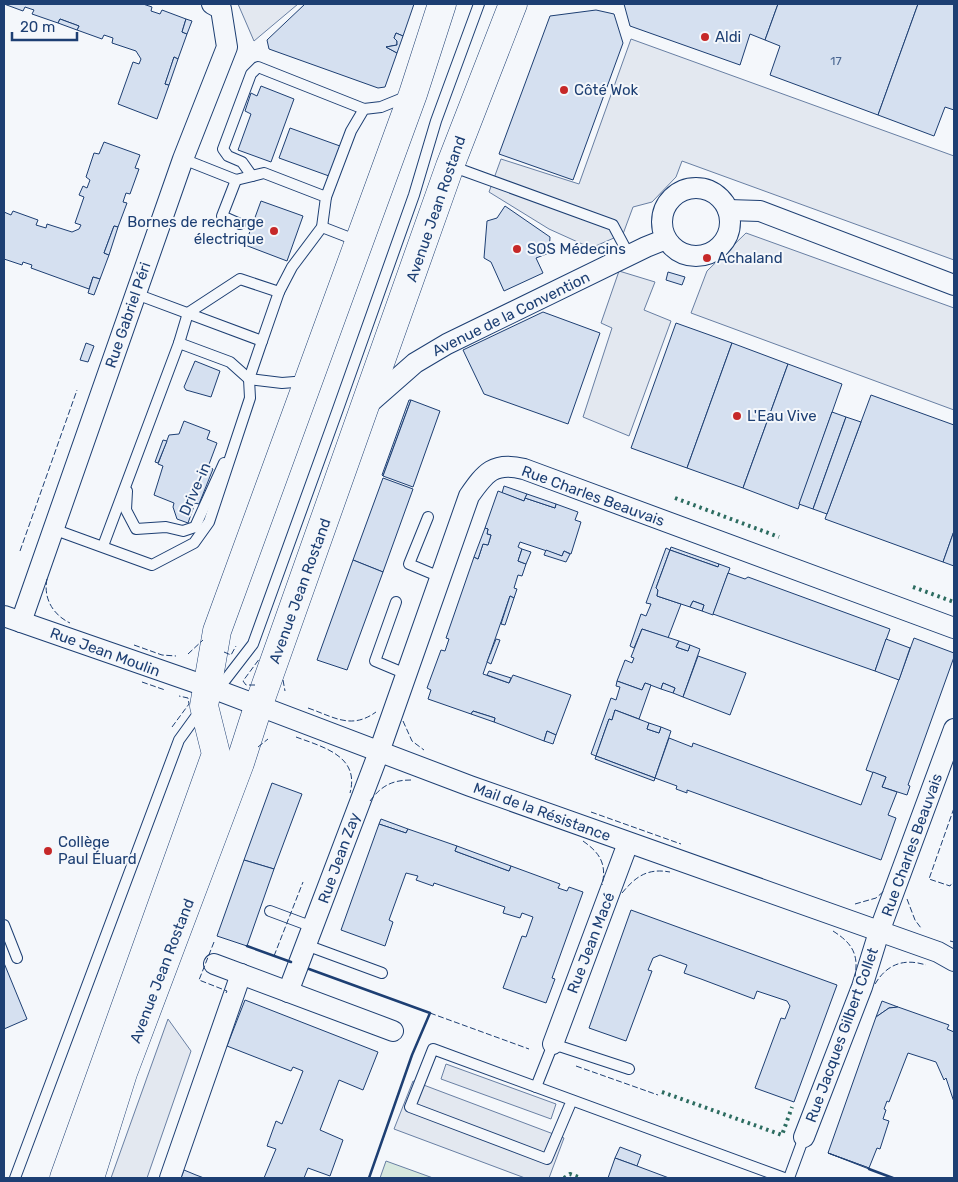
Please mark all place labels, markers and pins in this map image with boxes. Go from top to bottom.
place label: Aldi [715,28,741,46]
marker: Aldi [699,31,711,43]
place label: Côté Wok [574,81,639,99]
marker: Côté Wok [558,84,570,96]
place label: Bornes de recharge électrique [127,213,264,248]
marker: Bornes de recharge électrique [268,225,280,237]
place label: SOS Médecins [527,240,626,258]
marker: SOS Médecins [511,243,523,255]
place label: Achaland [717,249,783,267]
marker: Achaland [701,252,713,264]
place label: L'Eau Vive [747,407,817,425]
marker: L'Eau Vive [731,410,743,422]
place label: Collège Paul Éluard [58,833,137,868]
marker: Collège Paul Éluard [42,845,54,857]

